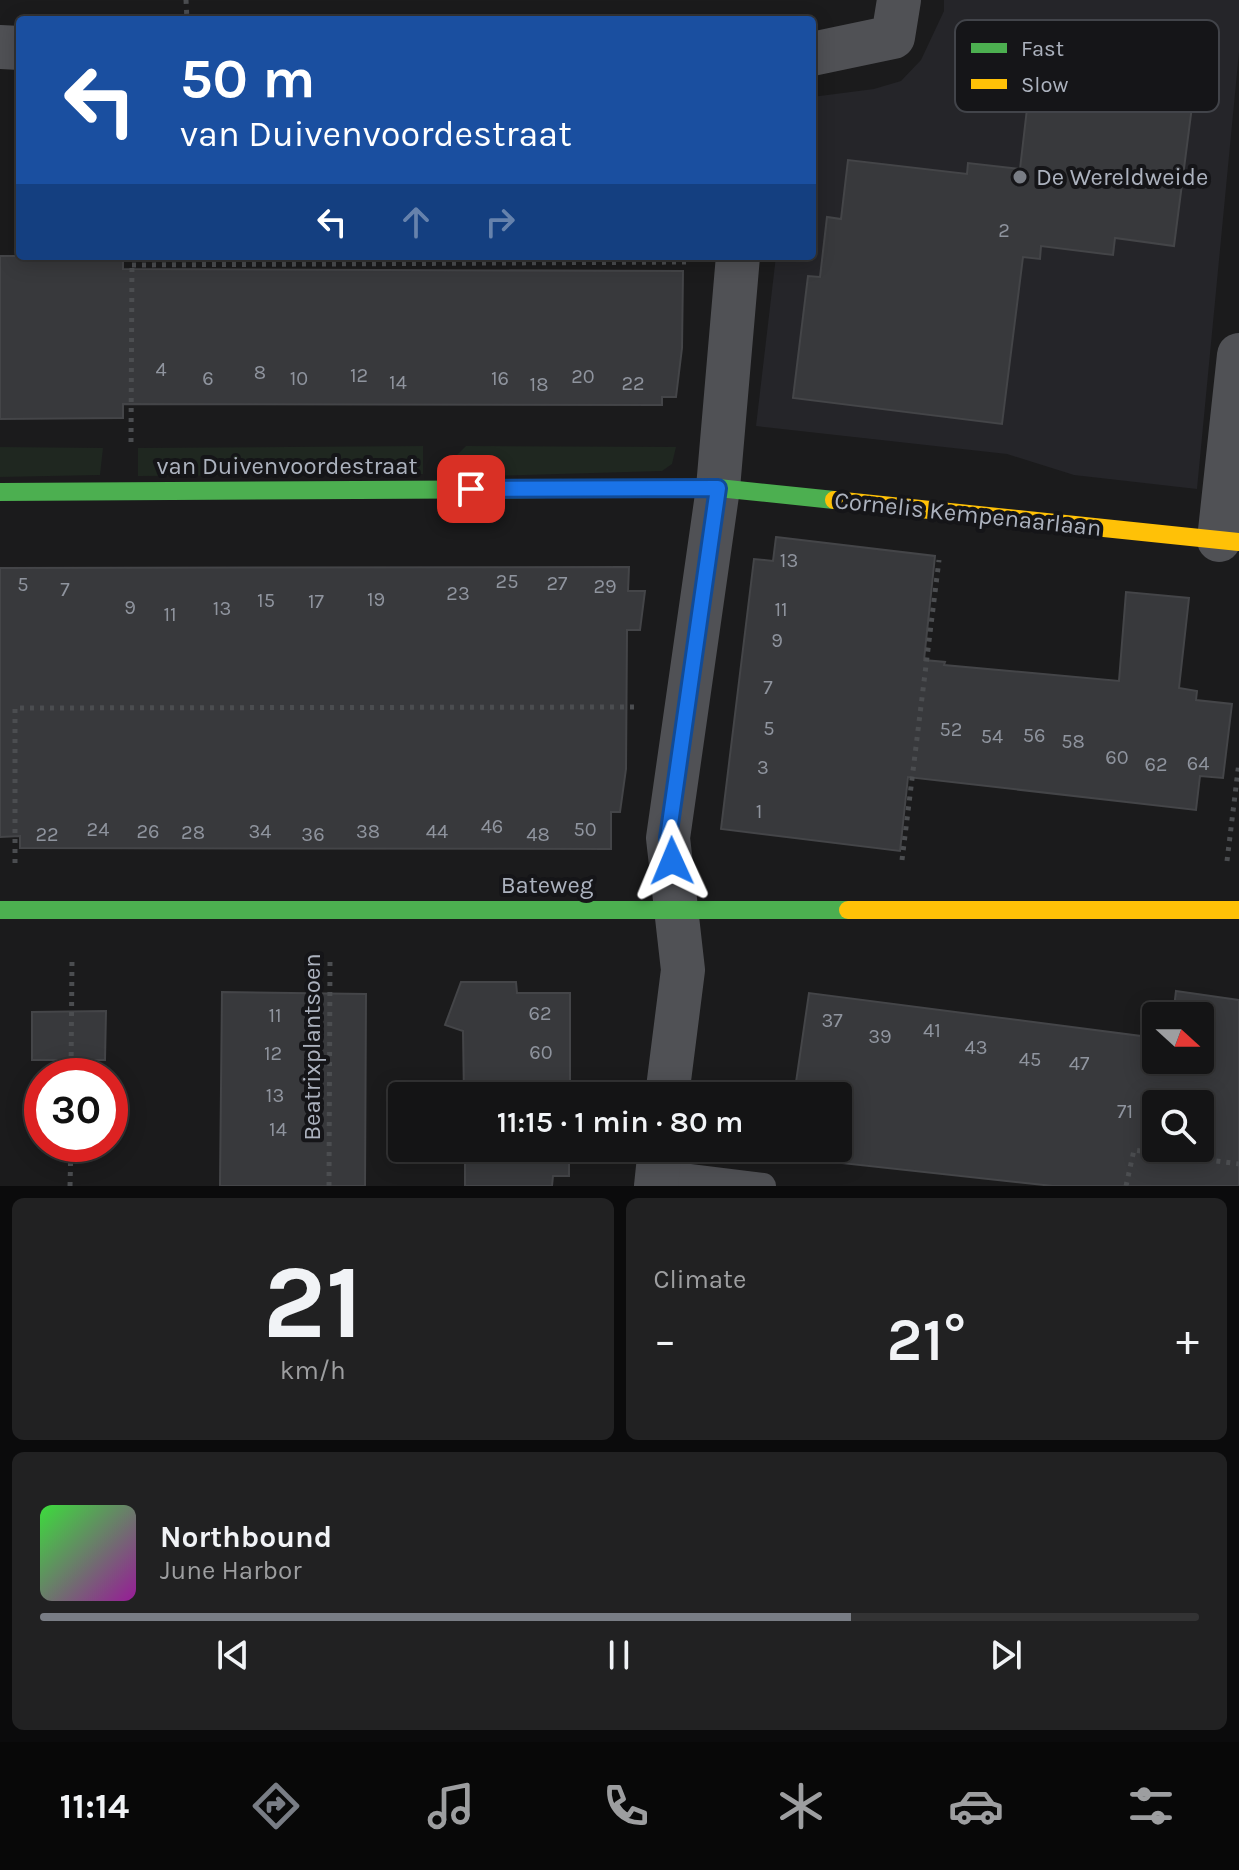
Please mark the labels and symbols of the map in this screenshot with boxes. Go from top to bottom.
legend [955,20,1219,112]
text: Fast [1021,36,1064,62]
text: Slow [1021,72,1068,98]
place label: De Wereldweide [1036,163,1208,191]
marker: De Wereldweide [1011,168,1029,186]
house number: 2 [998,219,1010,242]
house number: 4 [155,358,167,381]
house number: 8 [254,361,266,384]
house number: 12 [350,364,368,387]
house number: 20 [571,365,595,388]
house number: 6 [202,367,214,390]
house number: 10 [290,367,308,390]
house number: 16 [491,367,509,390]
house number: 14 [389,371,407,394]
house number: 22 [621,372,645,395]
house number: 18 [530,373,548,396]
street label: van Duivenvoordestraat [156,452,418,480]
pin [437,455,505,523]
street label: Cornelis Kempenaarlaan [833,486,1103,542]
house number: 13 [780,549,798,572]
house number: 25 [496,570,518,593]
house number: 27 [547,572,568,595]
house number: 5 [17,573,29,596]
house number: 29 [593,575,617,598]
house number: 7 [60,578,70,601]
house number: 23 [446,582,470,605]
house number: 19 [367,588,385,611]
house number: 15 [257,589,275,612]
house number: 17 [308,590,325,613]
house number: 9 [124,596,136,619]
house number: 13 [213,597,231,620]
house number: 11 [774,598,788,621]
house number: 11 [163,603,177,626]
house number: 9 [771,629,783,652]
house number: 7 [763,676,773,699]
house number: 5 [763,717,775,740]
house number: 52 [940,718,962,741]
house number: 56 [1023,724,1045,747]
house number: 54 [981,725,1003,748]
house number: 58 [1061,730,1085,753]
house number: 60 [1105,746,1129,769]
house number: 64 [1187,752,1209,775]
house number: 62 [1144,753,1168,776]
house number: 3 [757,756,769,779]
house number: 1 [756,800,762,823]
house number: 46 [481,815,503,838]
house number: 24 [87,818,109,841]
house number: 50 [573,818,597,841]
position arrow [630,819,714,903]
house number: 26 [136,820,160,843]
house number: 34 [249,820,271,843]
house number: 38 [356,820,380,843]
house number: 44 [426,820,448,843]
house number: 28 [181,821,205,844]
house number: 22 [35,823,59,846]
house number: 36 [301,823,325,846]
house number: 48 [526,823,550,846]
street label: Bateweg [501,871,594,899]
street label: Beatrixplantsoen [298,953,326,1141]
house number: 62 [528,1002,552,1025]
north arrow [1142,1002,1214,1074]
house number: 11 [268,1004,282,1027]
house number: 37 [821,1009,843,1032]
house number: 41 [923,1019,941,1042]
house number: 39 [868,1025,892,1048]
house number: 43 [965,1036,987,1059]
house number: 60 [529,1041,553,1064]
house number: 12 [264,1042,282,1065]
house number: 45 [1019,1048,1041,1071]
house number: 47 [1069,1052,1090,1075]
speed limit sign: 30 [24,1058,128,1162]
house number: 13 [266,1084,284,1107]
house number: 71 [1117,1100,1133,1123]
house number: 14 [269,1118,287,1141]

